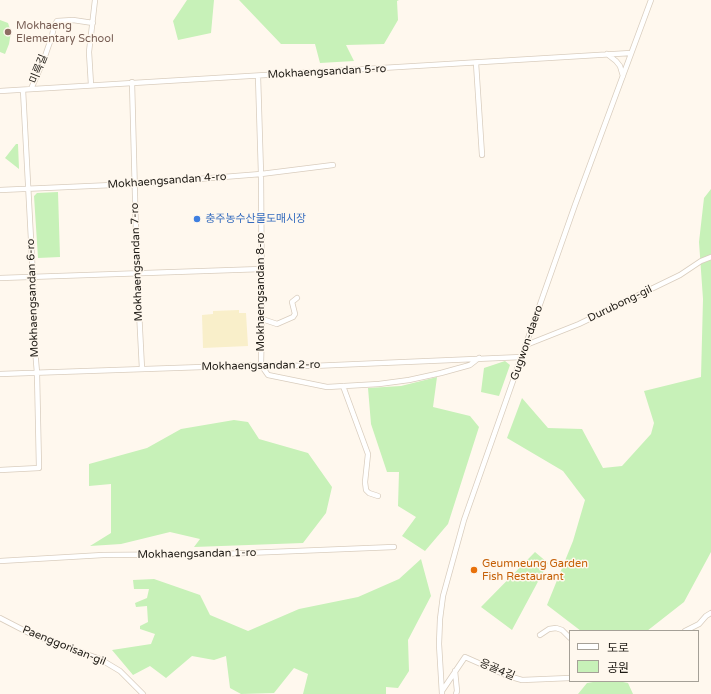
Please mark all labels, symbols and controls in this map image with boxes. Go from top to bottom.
place label: Mokhaeng Elementary School [16,19,114,45]
marker: Mokhaeng Elementary School [3,27,13,37]
street label: 미륵길 [27,52,51,86]
street label: Mokhaengsandan 5-ro [267,62,387,82]
street label: Mokhaengsandan 4-ro [107,170,227,192]
street label: Mokhaengsandan 7-ro [128,202,146,322]
place label: 충주농수산물도매시장 [205,212,306,226]
marker: 충주농수산물도매시장 [192,214,202,224]
street label: Mokhaengsandan 8-ro [254,233,268,351]
street label: Mokhaengsandan 6-ro [24,238,42,358]
street label: Durubong-gil [586,283,654,325]
street label: Gugwon-daero [508,304,546,382]
street label: Mokhaengsandan 2-ro [201,358,321,374]
street label: Mokhaengsandan 1-ro [137,546,257,562]
place label: Geumneung Garden Fish Restaurant [482,557,588,583]
marker: Geumneung Garden Fish Restaurant [469,565,479,575]
street label: Paenggorisan-gil [20,623,108,669]
legend [569,630,699,682]
text: 도로 [607,641,629,655]
street label: 응골4길 [477,657,517,683]
text: 공원 [607,661,629,675]

